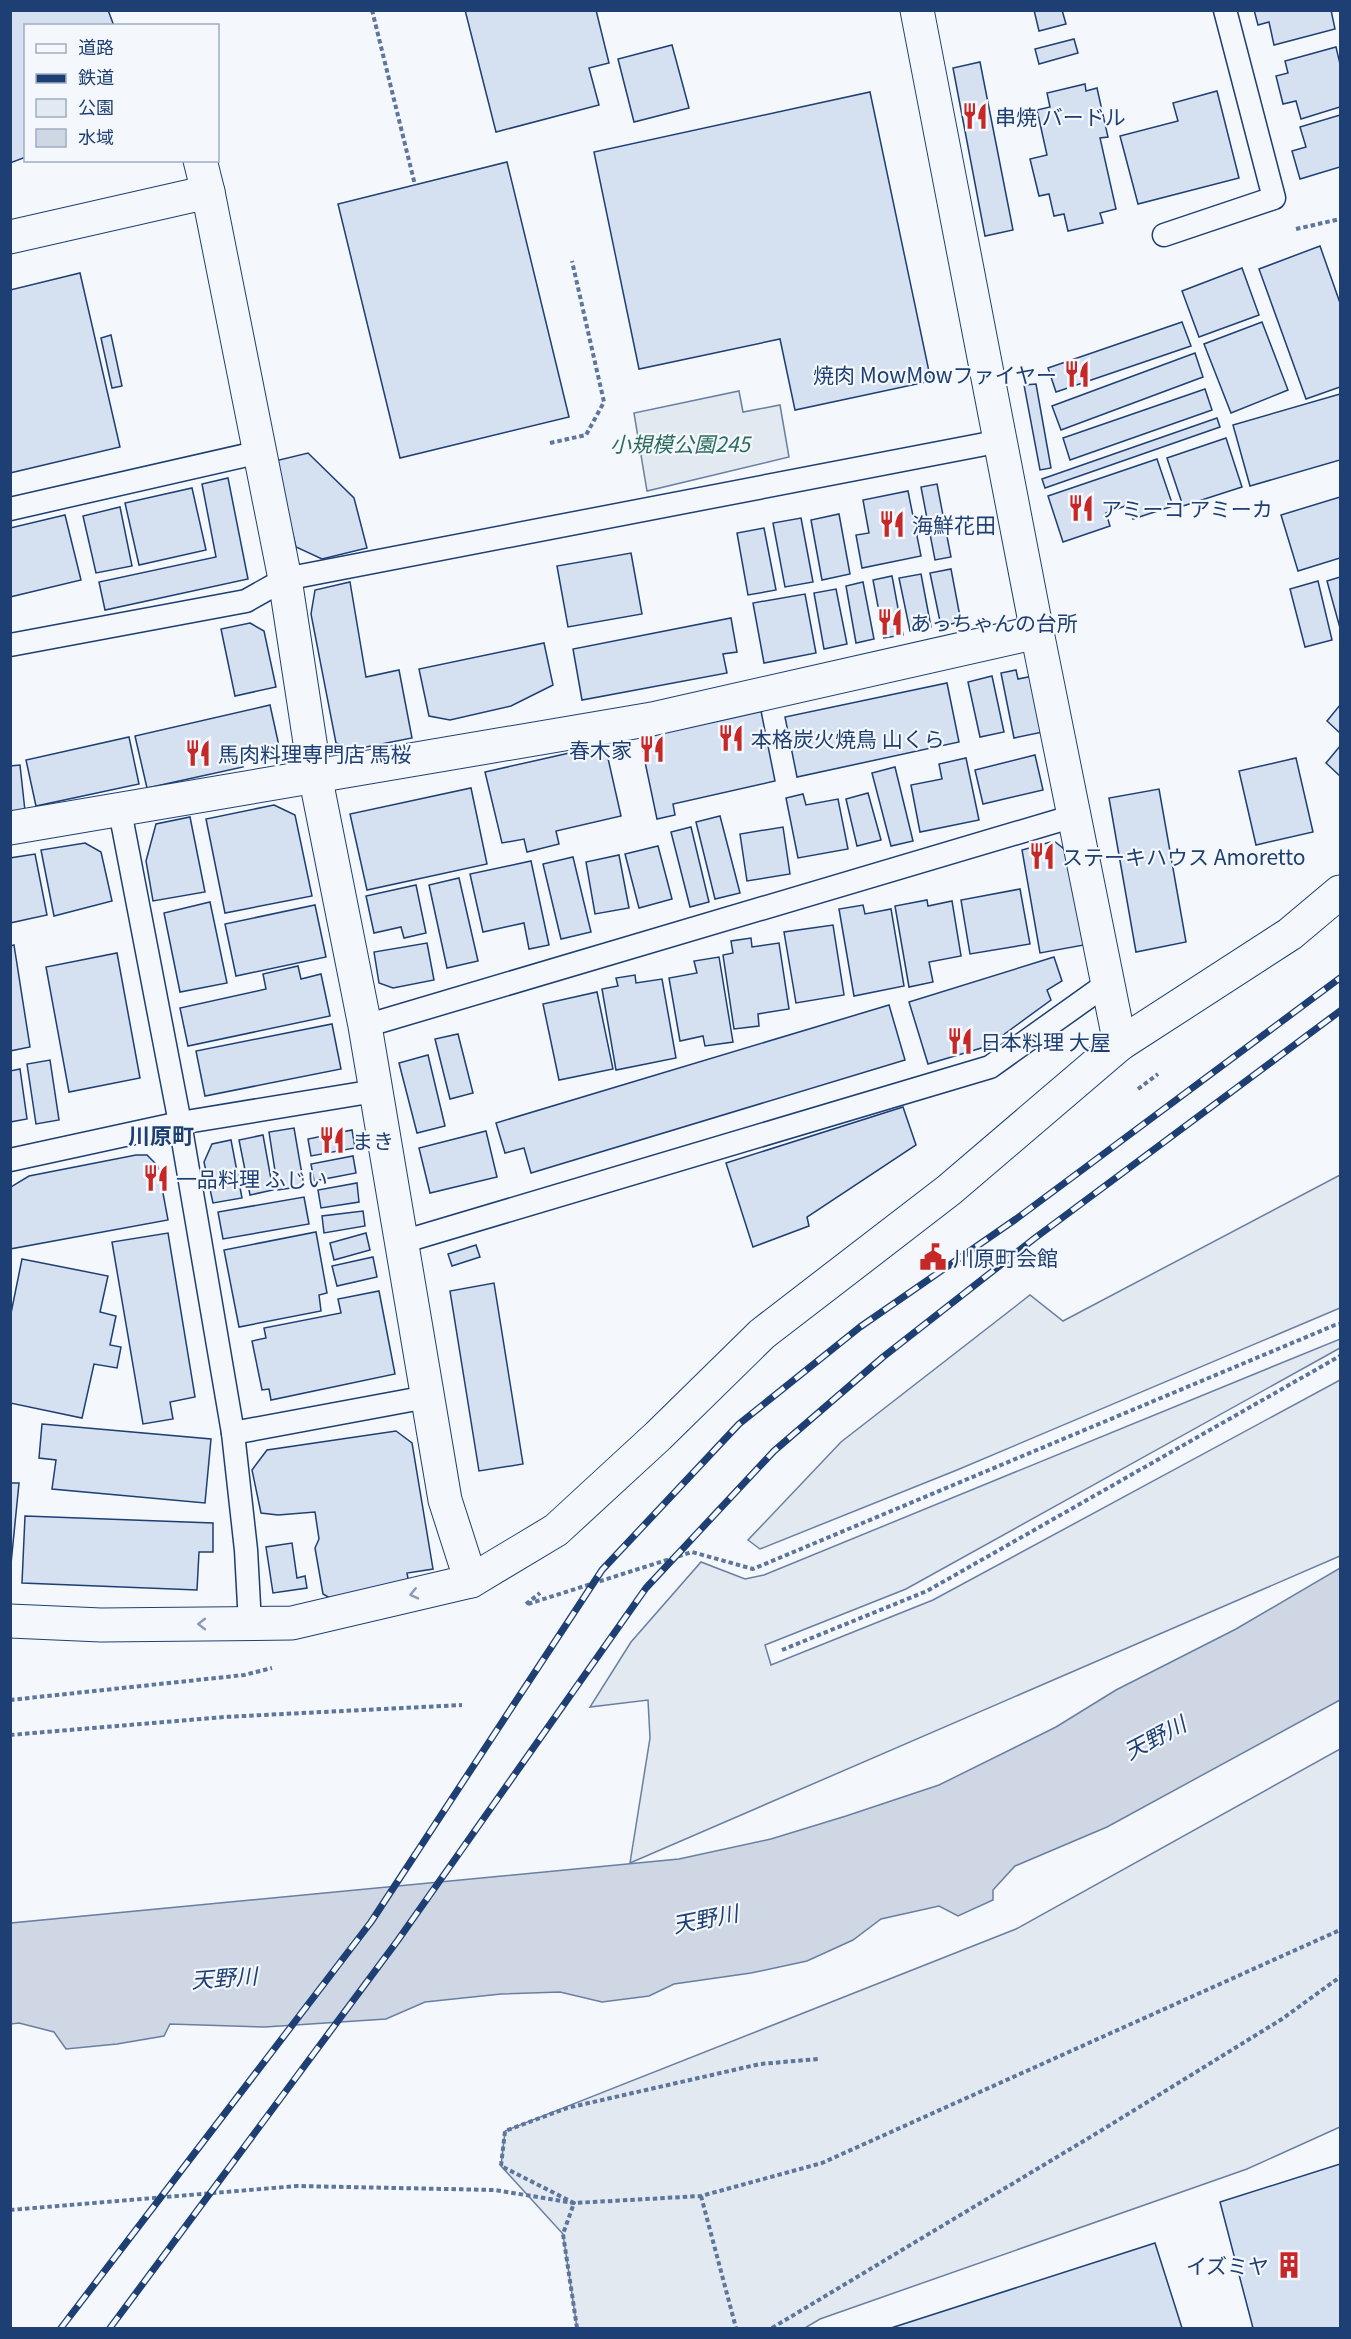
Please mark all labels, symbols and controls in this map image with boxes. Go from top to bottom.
legend [24,24,219,162]
text: 道路 [78,33,114,59]
text: 鉄道 [78,63,114,89]
text: 公園 [78,93,114,119]
restaurant icon: 串焼 バードル [960,101,990,131]
place label: 串焼 バードル [995,101,1126,131]
text: 水域 [78,123,114,149]
place label: 焼肉 MowMowファイヤー [813,359,1057,389]
restaurant icon: 焼肉 MowMowファイヤー [1062,359,1092,389]
park label: 小規模公園245 [610,428,752,458]
restaurant icon: アミーコ アミーカ [1066,493,1096,523]
place label: アミーコ アミーカ [1101,493,1273,523]
restaurant icon: 海鮮花田 [877,509,907,539]
place label: 海鮮花田 [912,509,996,539]
restaurant icon: あっちゃんの台所 [875,607,905,637]
place label: あっちゃんの台所 [910,607,1078,637]
restaurant icon: 本格炭火焼鳥 山くら [716,723,746,753]
place label: 本格炭火焼鳥 山くら [751,723,945,753]
place label: 春木家 [569,734,632,764]
restaurant icon: 春木家 [637,734,667,764]
restaurant icon: 馬肉料理専門店 馬桜 [183,738,213,768]
place label: 馬肉料理専門店 馬桜 [218,738,412,768]
restaurant icon: ステーキハウス Amoretto [1027,841,1057,871]
place label: ステーキハウス Amoretto [1062,841,1306,871]
restaurant icon: 日本料理 大屋 [945,1026,975,1056]
place label: 日本料理 大屋 [980,1026,1111,1056]
district label: 川原町 [128,1118,194,1150]
restaurant icon: まき [317,1125,347,1155]
place label: まき [352,1125,394,1155]
restaurant icon: 一品料理 ふじい [141,1163,171,1193]
place label: 一品料理 ふじい [176,1163,328,1193]
public building icon: 川原町会館 [918,1242,948,1272]
place label: 川原町会館 [953,1242,1058,1272]
one-way arrow [410,1587,420,1600]
one-way arrow [197,1618,206,1630]
water label: 天野川 [1117,1705,1192,1766]
water label: 天野川 [670,1895,742,1939]
water label: 天野川 [190,1958,260,1994]
place label: イズミヤ [1186,2250,1269,2280]
building icon: イズミヤ [1274,2250,1304,2280]

